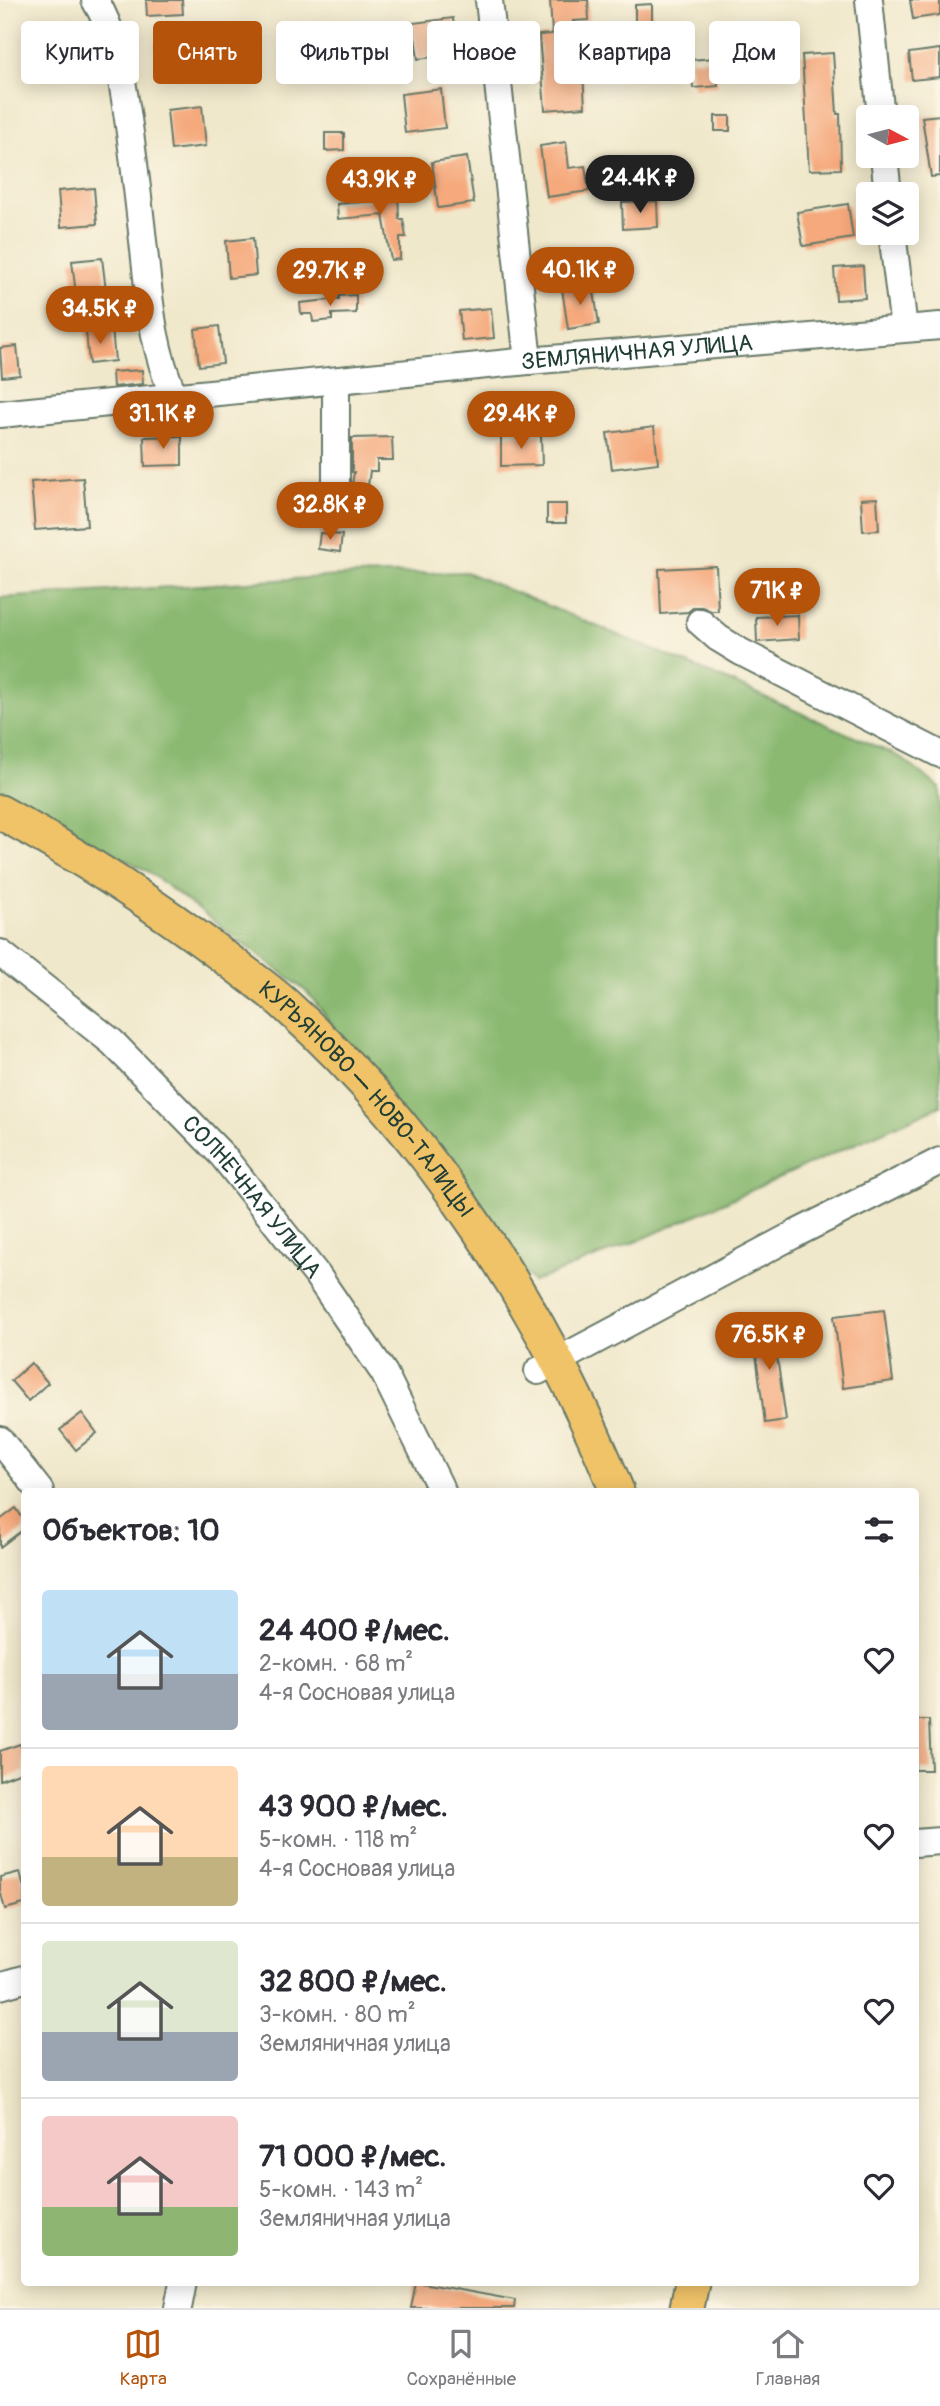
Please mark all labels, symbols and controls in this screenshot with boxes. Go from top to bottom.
chip: Купить [21,21,139,84]
chip: Снять [153,21,262,84]
chip: Фильтры [276,21,413,84]
chip: Новое [427,21,540,84]
chip: Квартира [554,21,695,84]
chip: Дом [709,21,800,84]
north arrow [856,105,919,168]
map controls [856,105,919,245]
pin: 24.4K ₽ [575,156,705,215]
pin: 43.9K ₽ [315,158,445,217]
text: 24.4K ₽ [601,163,679,192]
text: 43.9K ₽ [342,165,418,194]
button: layers [856,182,919,245]
pin: 40.1K ₽ [515,247,645,307]
pin: 29.7K ₽ [265,248,395,308]
text: 40.1K ₽ [542,255,618,284]
text: 29.7K ₽ [293,256,367,285]
pin: 34.5K ₽ [35,286,165,346]
text: 34.5K ₽ [62,294,138,323]
street label: ЗЕМЛЯНИЧНАЯ УЛИЦА [520,327,754,376]
pin: 31.1K ₽ [98,392,228,451]
pin: 29.4K ₽ [456,392,586,451]
text: 31.1K ₽ [129,399,197,428]
text: 29.4K ₽ [483,399,559,428]
pin: 32.8K ₽ [265,482,395,542]
text: 32.8K ₽ [293,490,367,519]
pin: 71K ₽ [728,568,826,628]
text: 71K ₽ [750,576,804,605]
street label: КУРЬЯНОВО — НОВО-ТАЛИЦЫ [253,974,480,1222]
street label: СОЛНЕЧНАЯ УЛИЦА [176,1109,328,1284]
pin: 76.5K ₽ [704,1312,834,1372]
text: 76.5K ₽ [731,1320,807,1349]
icon: filters [860,1511,898,1549]
text: Объектов: 10 [42,1512,220,1549]
text: 24 400 ₽/мес. [259,1612,450,1649]
icon: home [98,1618,182,1702]
icon: heart [860,1641,898,1679]
text: 2-комн. · 68 m² [259,1649,413,1678]
text: 4-я Сосновая улица [259,1678,455,1707]
text: 43 900 ₽/мес. [259,1788,448,1825]
icon: home [98,1794,182,1878]
icon: heart [860,1817,898,1855]
text: 5-комн. · 118 m² [259,1825,417,1854]
text: 4-я Сосновая улица [259,1854,455,1883]
text: 32 800 ₽/мес. [259,1963,447,2000]
icon: home [98,1969,182,2053]
icon: heart [860,1992,898,2030]
text: 3-комн. · 80 m² [259,2000,416,2029]
text: Земляничная улица [259,2029,451,2058]
text: 71 000 ₽/мес. [259,2138,446,2175]
icon: home [98,2144,182,2228]
icon: heart [860,2167,898,2205]
text: 5-комн. · 143 m² [259,2175,423,2204]
text: Земляничная улица [259,2204,451,2233]
tab: Карта [120,2325,167,2391]
tab: Сохранённые [407,2325,516,2391]
tab: Главная [756,2325,820,2391]

